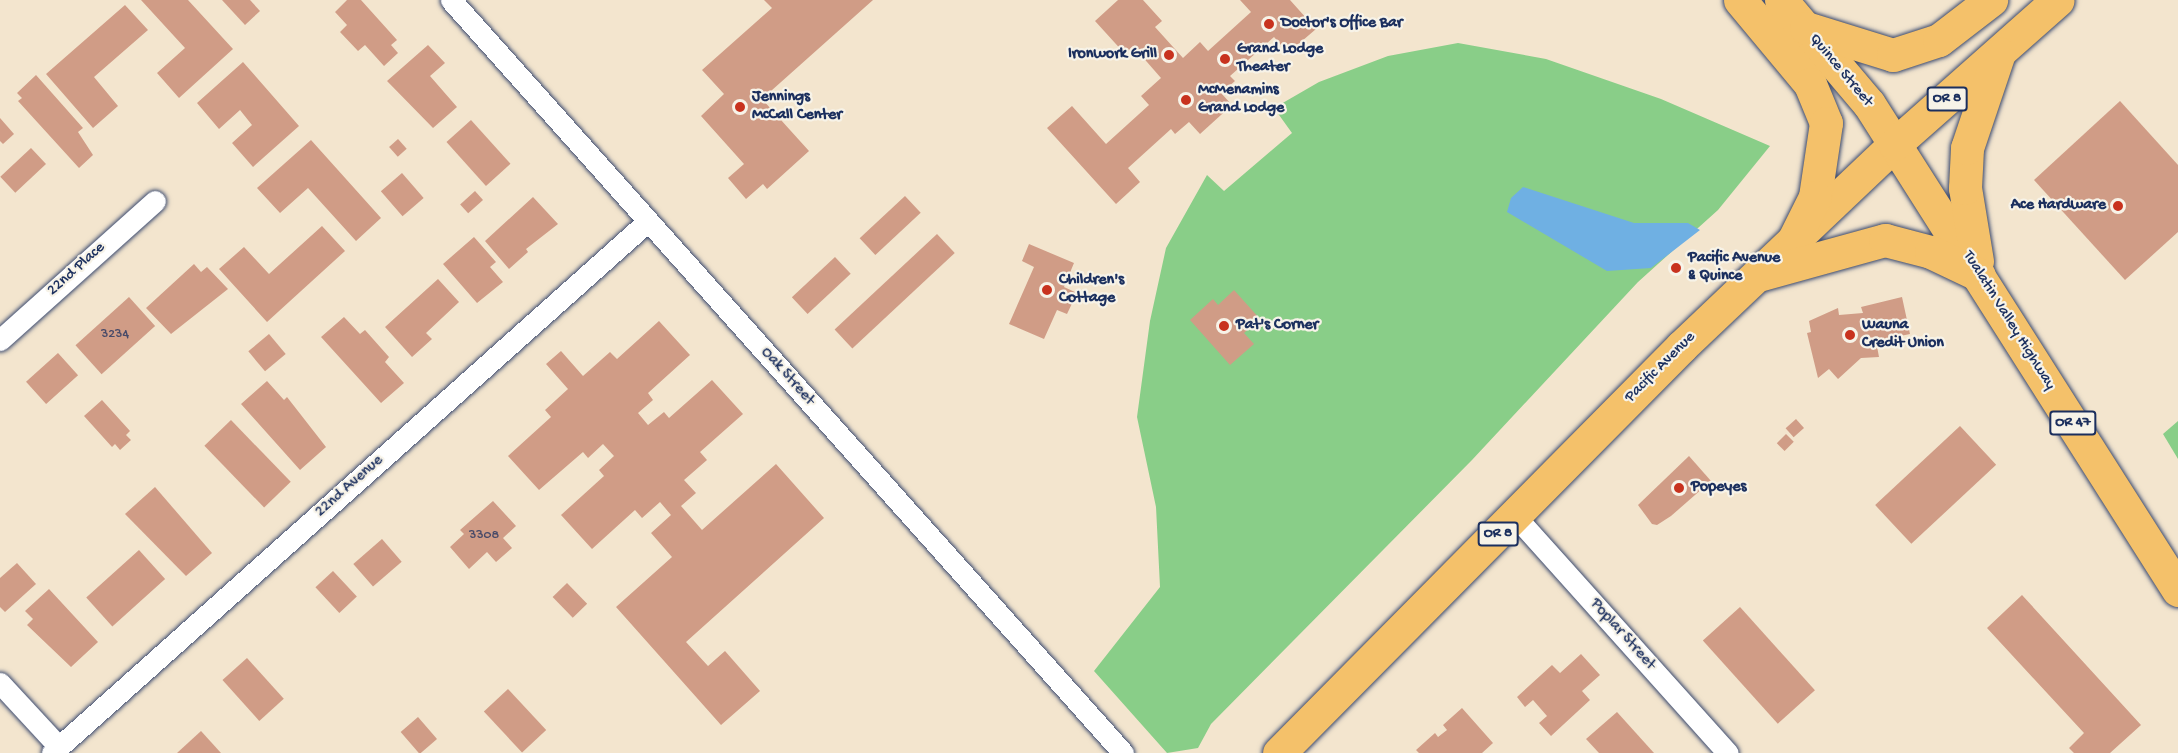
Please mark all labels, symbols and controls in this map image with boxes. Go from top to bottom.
place label: Doctor's Office Bar [1281,14,1403,34]
marker: Doctor's Office Bar [1262,17,1276,31]
street label: Quince Street [1804,31,1876,111]
place label: Grand Lodge Theater [1237,40,1323,78]
place label: Ironwork Grill [1068,45,1157,65]
marker: Ironwork Grill [1162,48,1176,62]
marker: Grand Lodge Theater [1218,52,1232,66]
place label: McMenamins Grand Lodge [1198,81,1284,119]
road number: OR 8 [1926,87,1968,111]
place label: Jennings McCall Center [752,88,842,126]
marker: McMenamins Grand Lodge [1179,93,1193,107]
marker: Jennings McCall Center [733,100,747,114]
place label: Ace Hardware [2011,196,2106,216]
marker: Ace Hardware [2111,199,2125,213]
street label: 22nd Place [44,239,110,301]
street label: Tualatin Valley Highway [1957,248,2059,394]
place label: Pacific Avenue & Quince [1688,249,1780,287]
marker: Pacific Avenue & Quince [1669,261,1683,275]
place label: Children's Cottage [1059,271,1124,309]
marker: Children's Cottage [1040,283,1054,297]
place label: Pat's Corner [1236,316,1318,336]
place label: Wauna Credit Union [1862,316,1944,354]
marker: Pat's Corner [1217,319,1231,333]
house number: 3234 [101,327,129,343]
marker: Wauna Credit Union [1843,328,1857,342]
street label: Pacific Avenue [1622,329,1700,407]
street label: Oak Street [756,344,818,410]
road number: OR 47 [2049,411,2097,435]
street label: 22nd Avenue [312,452,388,522]
place label: Popeyes [1691,478,1746,498]
marker: Popeyes [1672,481,1686,495]
road number: OR 8 [1477,522,1519,546]
house number: 3308 [469,528,499,544]
street label: Poplar Street [1585,595,1659,675]

